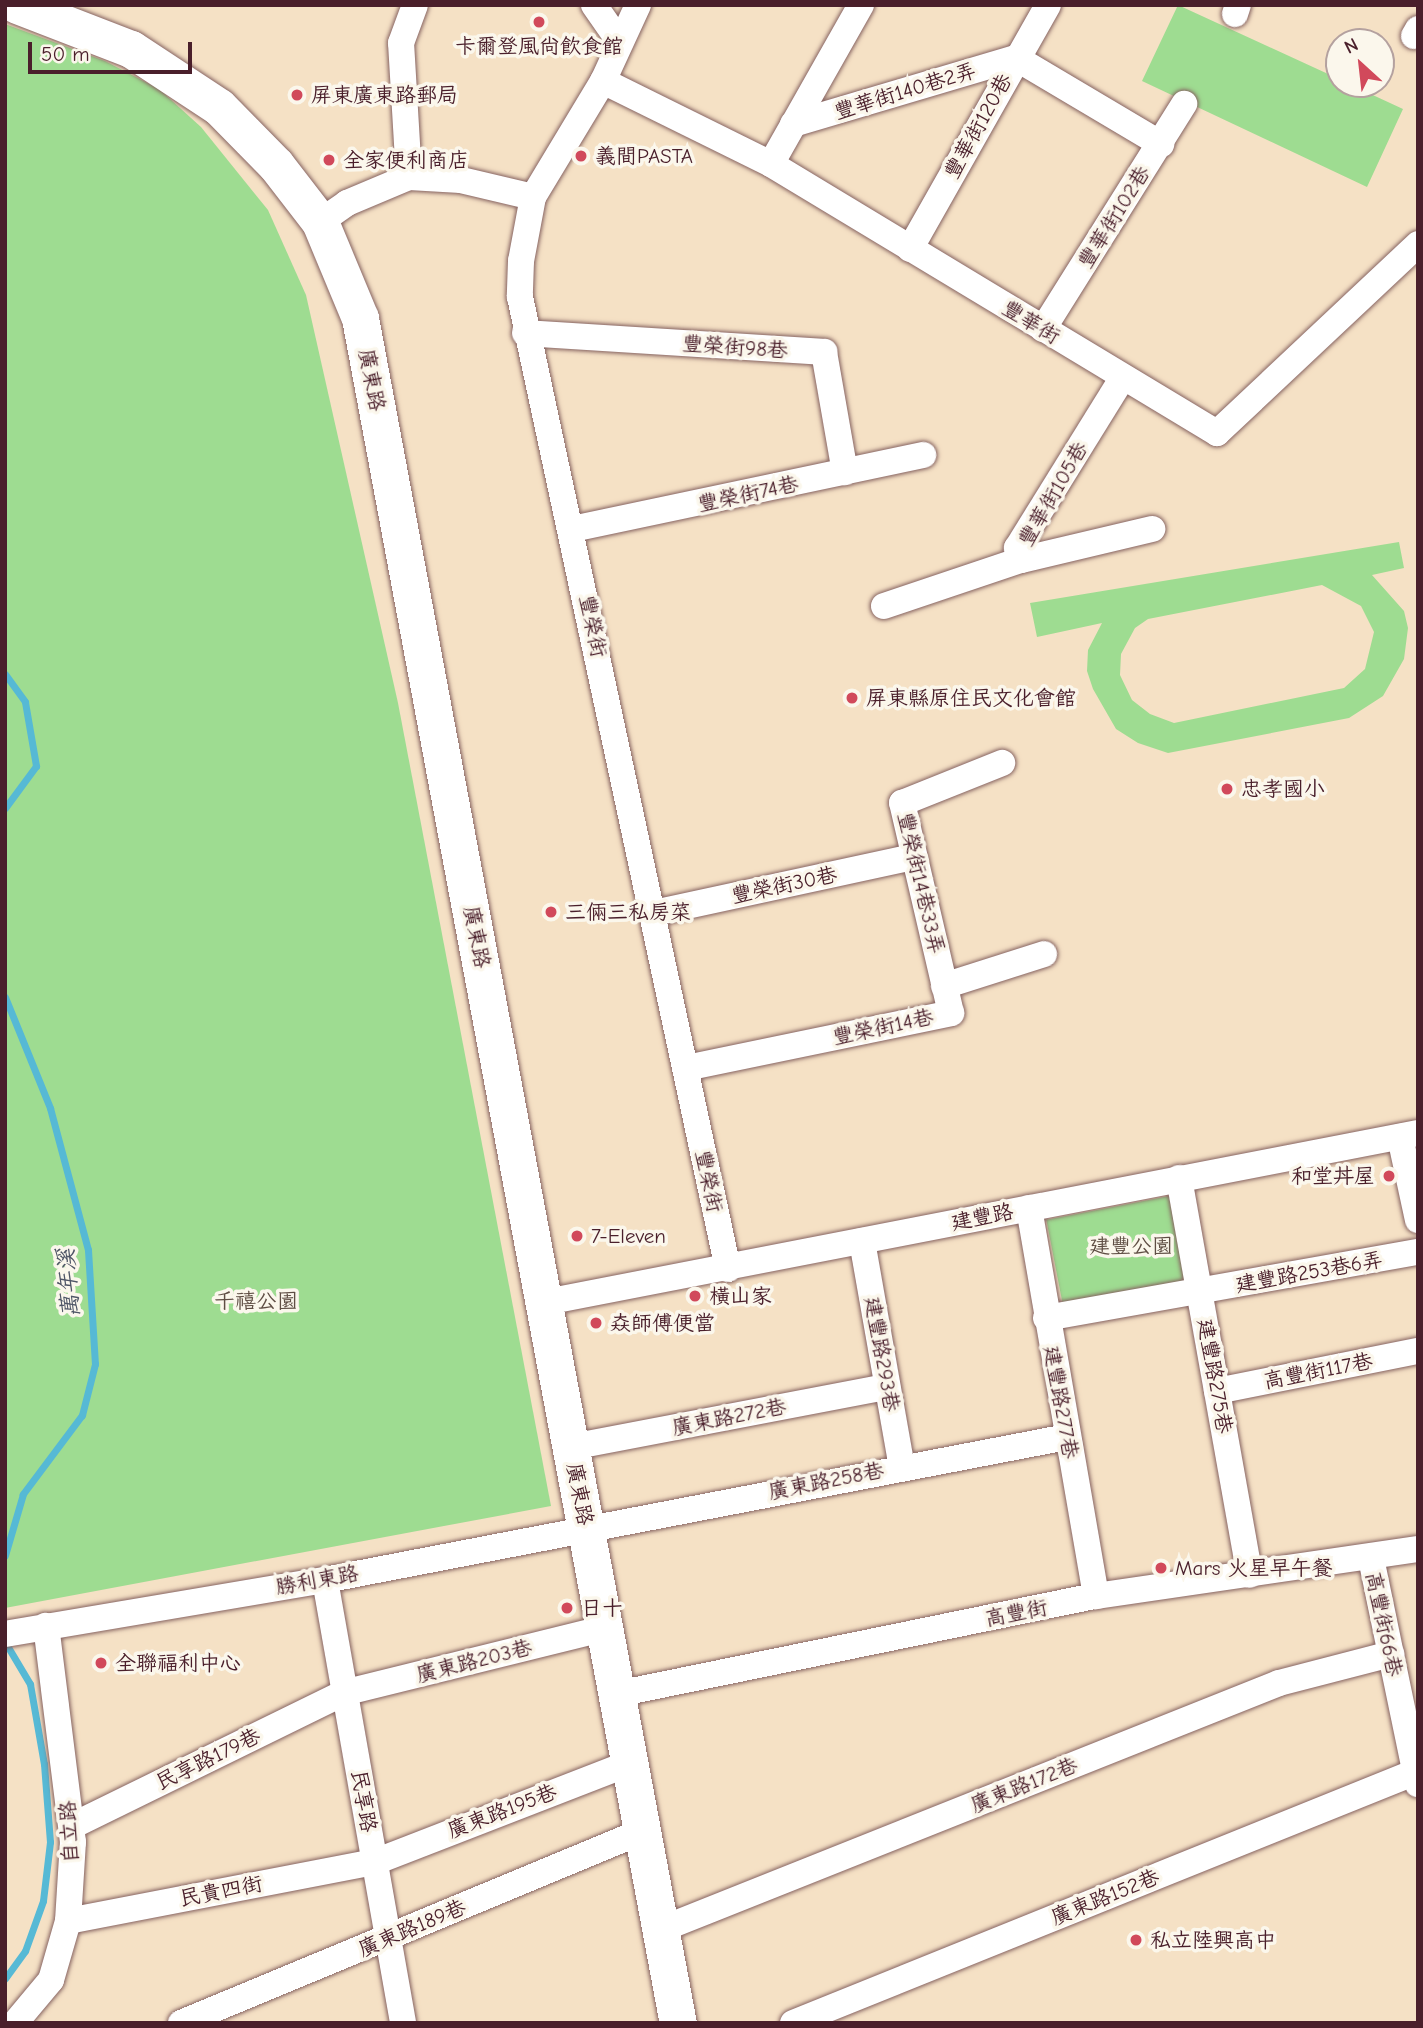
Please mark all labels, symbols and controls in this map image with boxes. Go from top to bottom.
marker: 卡爾登風尚飲食館 [531,14,547,30]
scale bar [32,28,196,72]
north arrow [1325,28,1395,98]
place label: 卡爾登風尚飲食館 [455,33,623,59]
text: N [1341,33,1362,59]
text: 50 m [41,42,90,66]
street label: 豐華街140巷2弄 [831,57,979,125]
street label: 豐華街120巷 [939,69,1017,183]
place label: 屏東廣東路郵局 [311,82,458,108]
marker: 屏東廣東路郵局 [289,87,305,103]
place label: 義間PASTA [595,143,693,169]
place label: 全家便利商店 [343,147,469,173]
marker: 義間PASTA [573,148,589,164]
marker: 全家便利商店 [321,152,337,168]
street label: 豐華街102巷 [1073,161,1155,273]
street label: 豐華街 [998,295,1064,349]
street label: 豐榮街98巷 [681,331,789,363]
street label: 廣東路 [354,347,390,413]
street label: 豐華街105巷 [1013,437,1093,551]
street label: 豐榮街74巷 [695,471,801,517]
street label: 豐榮街 [574,593,612,659]
place label: 屏東縣原住民文化會館 [866,685,1076,711]
marker: 屏東縣原住民文化會館 [844,690,860,706]
place label: 忠孝國小 [1241,776,1325,802]
marker: 忠孝國小 [1219,781,1235,797]
street label: 豐榮街14巷33弄 [892,810,950,956]
street label: 豐榮街30巷 [729,862,839,908]
place label: 三倆三私房菜 [565,899,691,925]
street label: 廣東路 [459,904,495,970]
marker: 三倆三私房菜 [543,904,559,920]
street label: 豐榮街14巷 [830,1004,936,1050]
street label: 豐榮街 [690,1148,728,1214]
place label: 和堂丼屋 [1291,1163,1375,1189]
marker: 和堂丼屋 [1381,1168,1397,1184]
street label: 建豐路 [949,1199,1015,1235]
place label: 7-Eleven [591,1223,666,1249]
marker: 7-Eleven [569,1228,585,1244]
park label: 建豐公園 [1089,1233,1173,1259]
water label: 萬年溪 [52,1247,86,1319]
street label: 建豐路253巷6弄 [1233,1247,1385,1297]
place label: 橫山家 [709,1283,772,1309]
park label: 千禧公園 [214,1288,298,1314]
marker: 橫山家 [687,1288,703,1304]
street label: 建豐路293巷 [859,1294,905,1414]
place label: 𡘙師傅便當 [610,1310,715,1336]
marker: 𡘙師傅便當 [588,1315,604,1331]
street label: 建豐路275巷 [1192,1317,1238,1435]
street label: 建豐路277巷 [1039,1343,1083,1461]
street label: 高豐街117巷 [1261,1348,1375,1394]
street label: 廣東路272巷 [670,1394,788,1440]
street label: 廣東路258巷 [766,1457,886,1505]
street label: 廣東路 [562,1461,598,1527]
place label: Mars 火星早午餐 [1175,1555,1333,1581]
street label: 勝利東路 [273,1560,361,1600]
marker: Mars 火星早午餐 [1153,1560,1169,1576]
street label: 高豐街66巷 [1361,1569,1407,1679]
place label: 日十 [581,1595,623,1621]
street label: 高豐街 [983,1595,1049,1631]
marker: 日十 [559,1600,575,1616]
street label: 廣東路203巷 [414,1634,534,1688]
place label: 全聯福利中心 [115,1650,241,1676]
marker: 全聯福利中心 [93,1655,109,1671]
street label: 民享路179巷 [152,1723,264,1795]
street label: 廣東路172巷 [967,1752,1081,1818]
street label: 民享路 [346,1768,382,1834]
street label: 廣東路195巷 [444,1779,560,1843]
street label: 自立路 [55,1800,83,1864]
street label: 廣東路152巷 [1047,1864,1163,1930]
street label: 民貴四街 [177,1871,265,1911]
street label: 廣東路189巷 [354,1894,470,1962]
place label: 私立陸興高中 [1150,1927,1276,1953]
marker: 私立陸興高中 [1128,1932,1144,1948]

